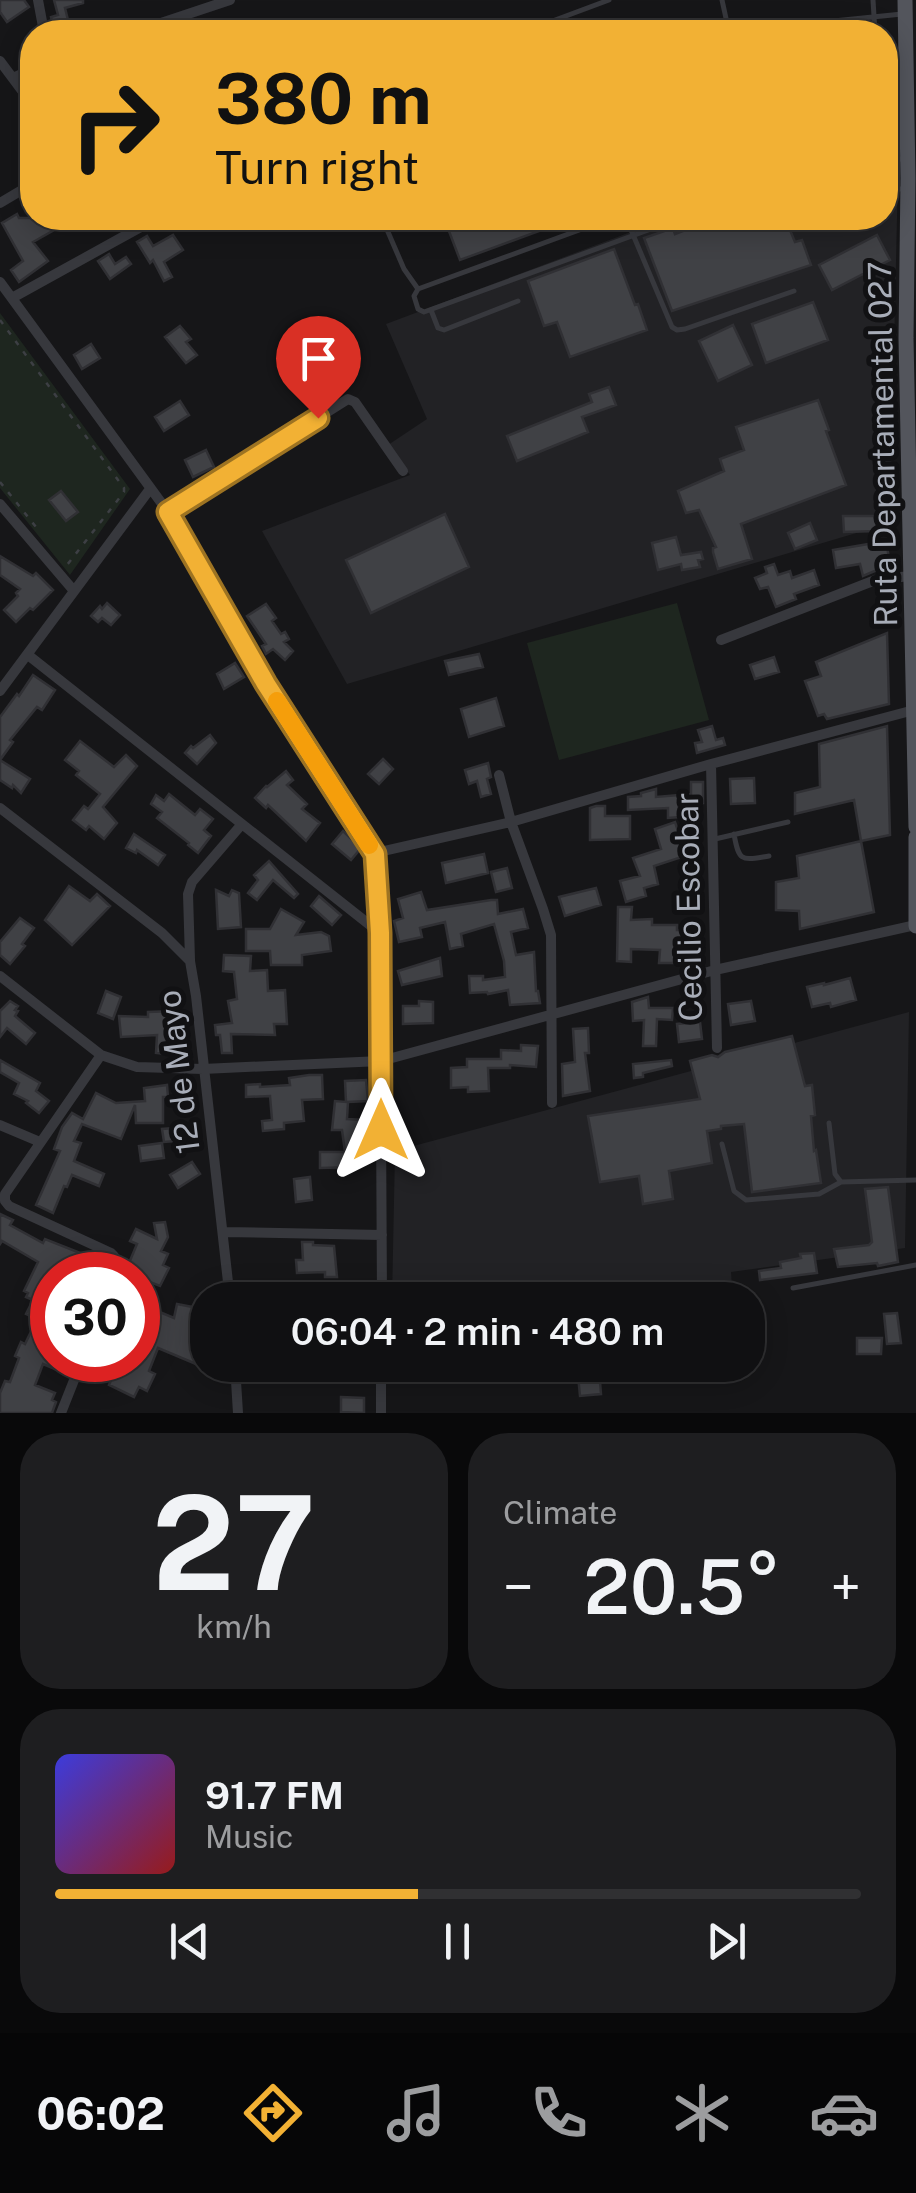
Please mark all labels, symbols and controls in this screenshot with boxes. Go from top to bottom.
text: 380 m [215,57,432,140]
icon: right [50,60,180,190]
text: Turn right [215,141,419,194]
street label: Ruta Departamental 027 [861,261,904,627]
pin [276,316,361,419]
icon: arrive [291,331,346,386]
street label: Cecilio Escobar [668,792,709,1022]
street label: 12 de Mayo [150,988,207,1156]
position arrow [329,1078,433,1182]
speed limit sign: 30 [30,1252,160,1382]
text: 06:04 · 2 min · 480 m [291,1309,664,1354]
text: 27 [152,1467,316,1619]
text: Climate [503,1494,617,1531]
text: 20.5° [584,1543,780,1631]
text: − [503,1555,534,1619]
text: + [831,1555,861,1619]
text: km/h [196,1608,272,1645]
text: 91.7 FM [205,1773,344,1818]
text: Music [205,1818,293,1855]
icon: previous [162,1914,217,1969]
icon: pause [430,1914,485,1969]
icon: next [699,1914,754,1969]
icon: directions [238,2078,308,2148]
icon: music [381,2078,451,2148]
icon: phone [524,2078,594,2148]
icon: climate [667,2078,737,2148]
icon: car [809,2078,879,2148]
text: 06:02 [36,2087,165,2140]

